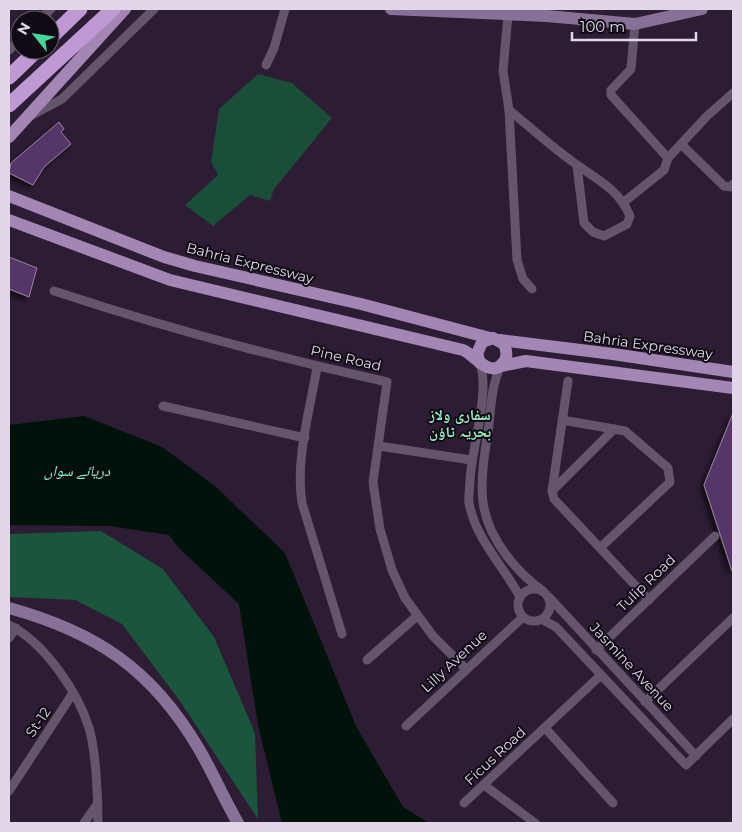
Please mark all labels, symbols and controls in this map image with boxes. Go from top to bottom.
north arrow [10,10,60,60]
scale bar [572,10,696,42]
text: 100 m [580,17,625,36]
text: N [13,19,34,38]
street label: Bahria Expressway [184,238,316,288]
street label: Bahria Expressway [582,327,714,363]
street label: Pine Road [309,341,383,375]
district label: سفاری ولاز بحریہ ٹاؤن [428,405,491,441]
water label: دریائے سواں [44,461,111,480]
street label: Tulip Road [613,551,679,615]
street label: Jasmine Avenue [585,618,678,715]
street label: Lilly Avenue [417,626,491,696]
street label: St-12 [22,704,55,740]
street label: Ficus Road [461,723,529,789]

